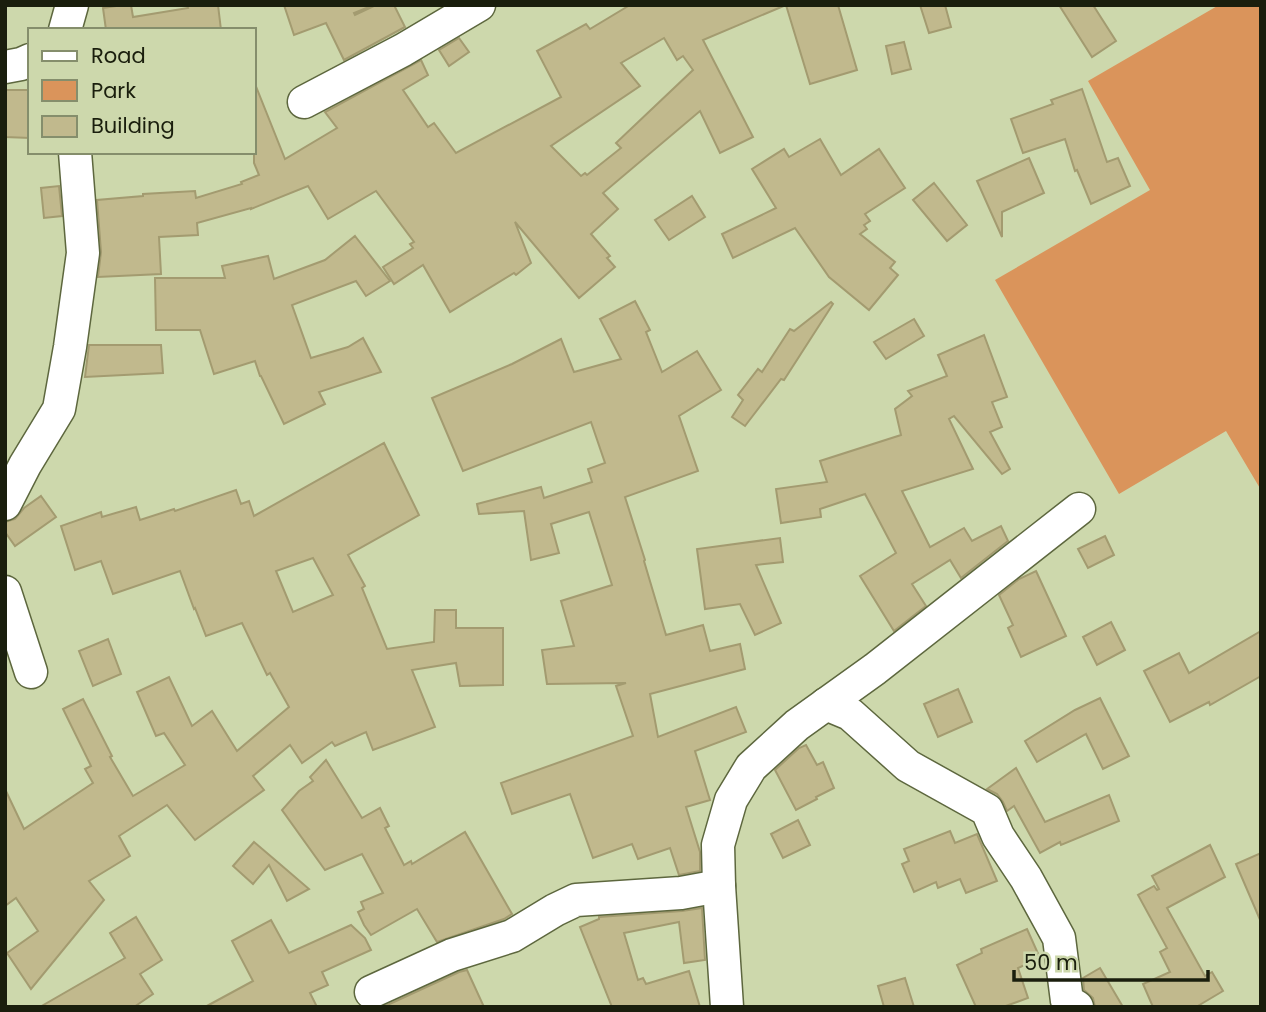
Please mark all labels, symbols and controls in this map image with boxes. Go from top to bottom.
legend [28,28,256,154]
text: Road [91,41,146,70]
text: Park [91,76,136,105]
text: Building [91,111,175,140]
scale bar [1014,939,1208,983]
text: 50 m [1024,948,1078,977]

